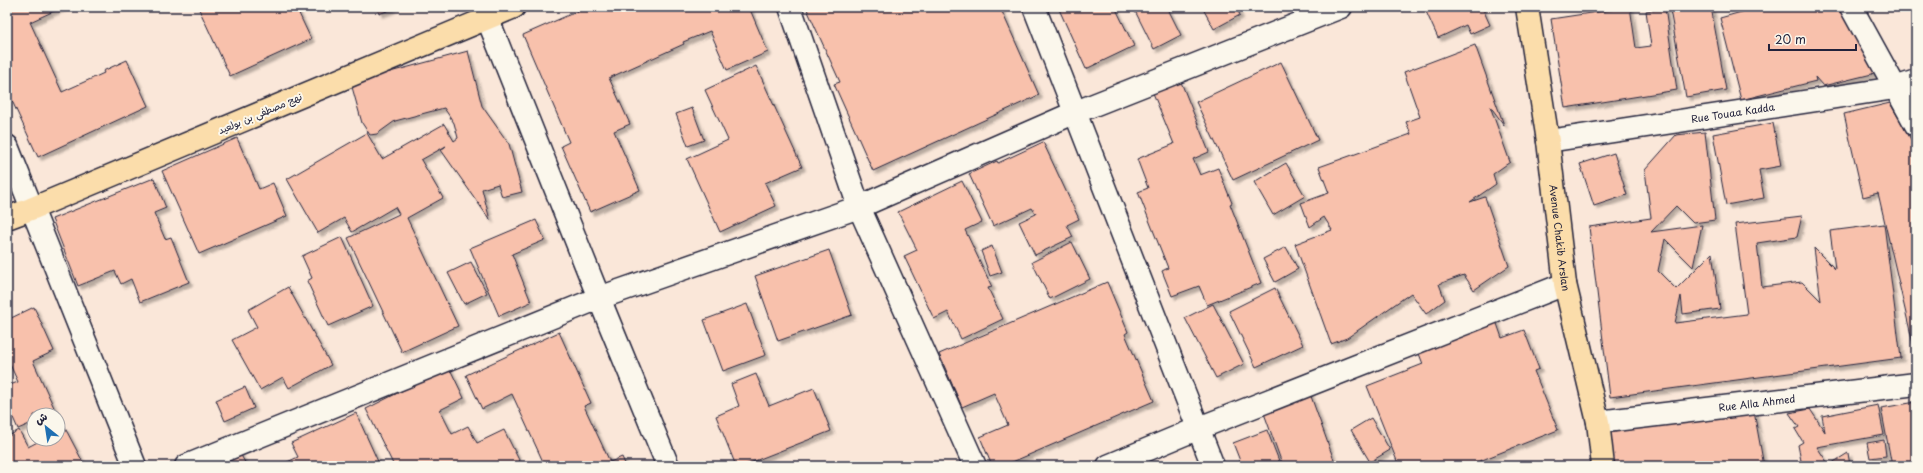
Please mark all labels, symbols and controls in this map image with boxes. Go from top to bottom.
scale bar [1769,26,1856,52]
text: 20 m [1775,30,1806,48]
street label: نهج مصطفى بن بولعيد [215,88,305,138]
street label: Rue Touaa Kadda [1690,98,1776,126]
street label: Avenue Chakib Arslan [1546,184,1574,292]
street label: Rue Alla Ahmed [1718,390,1796,415]
north arrow [26,407,66,447]
text: ش [31,408,50,428]

